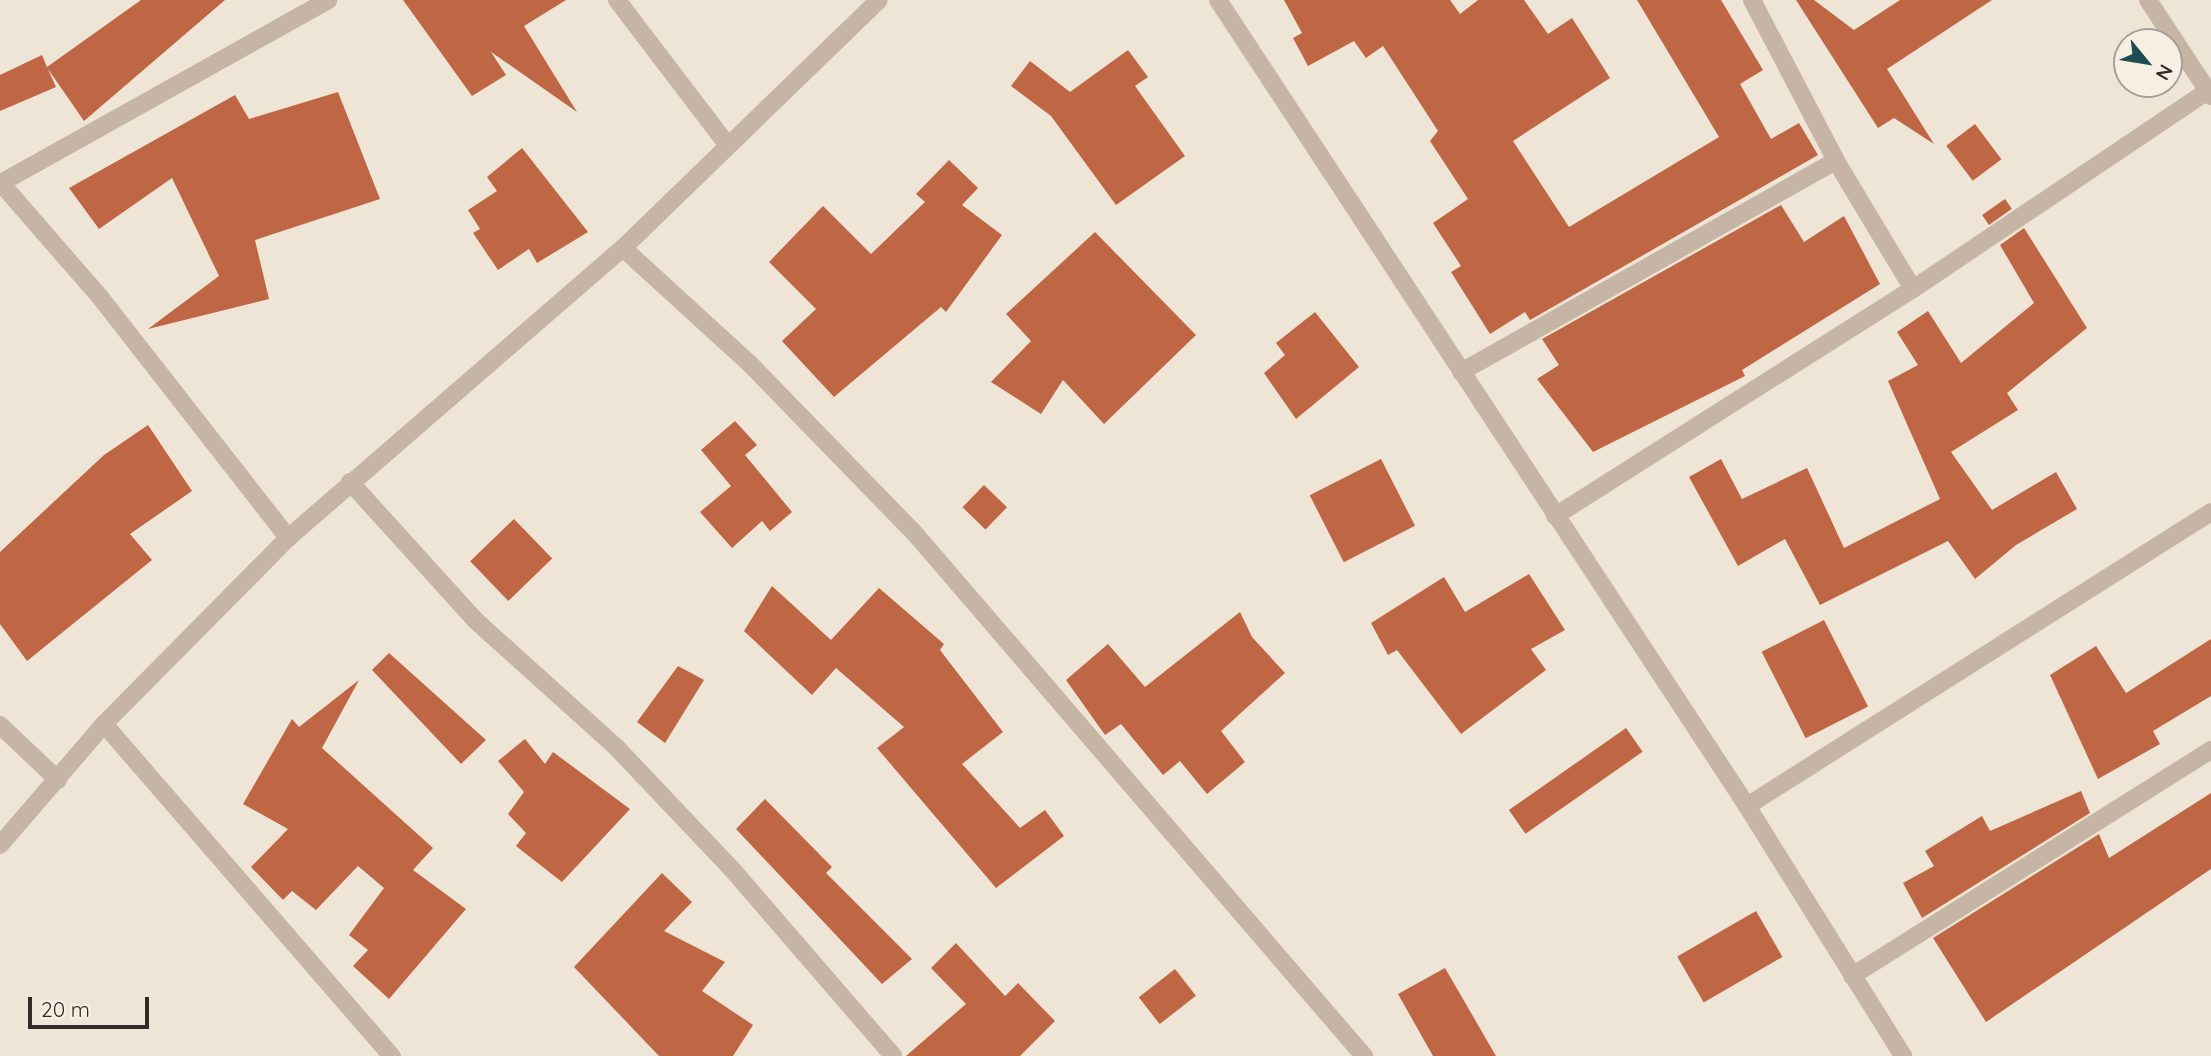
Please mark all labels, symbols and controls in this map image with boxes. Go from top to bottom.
north arrow [2113,28,2183,98]
text: N [2151,60,2178,85]
scale bar [32,982,152,1026]
text: 20 m [41,996,90,1022]

